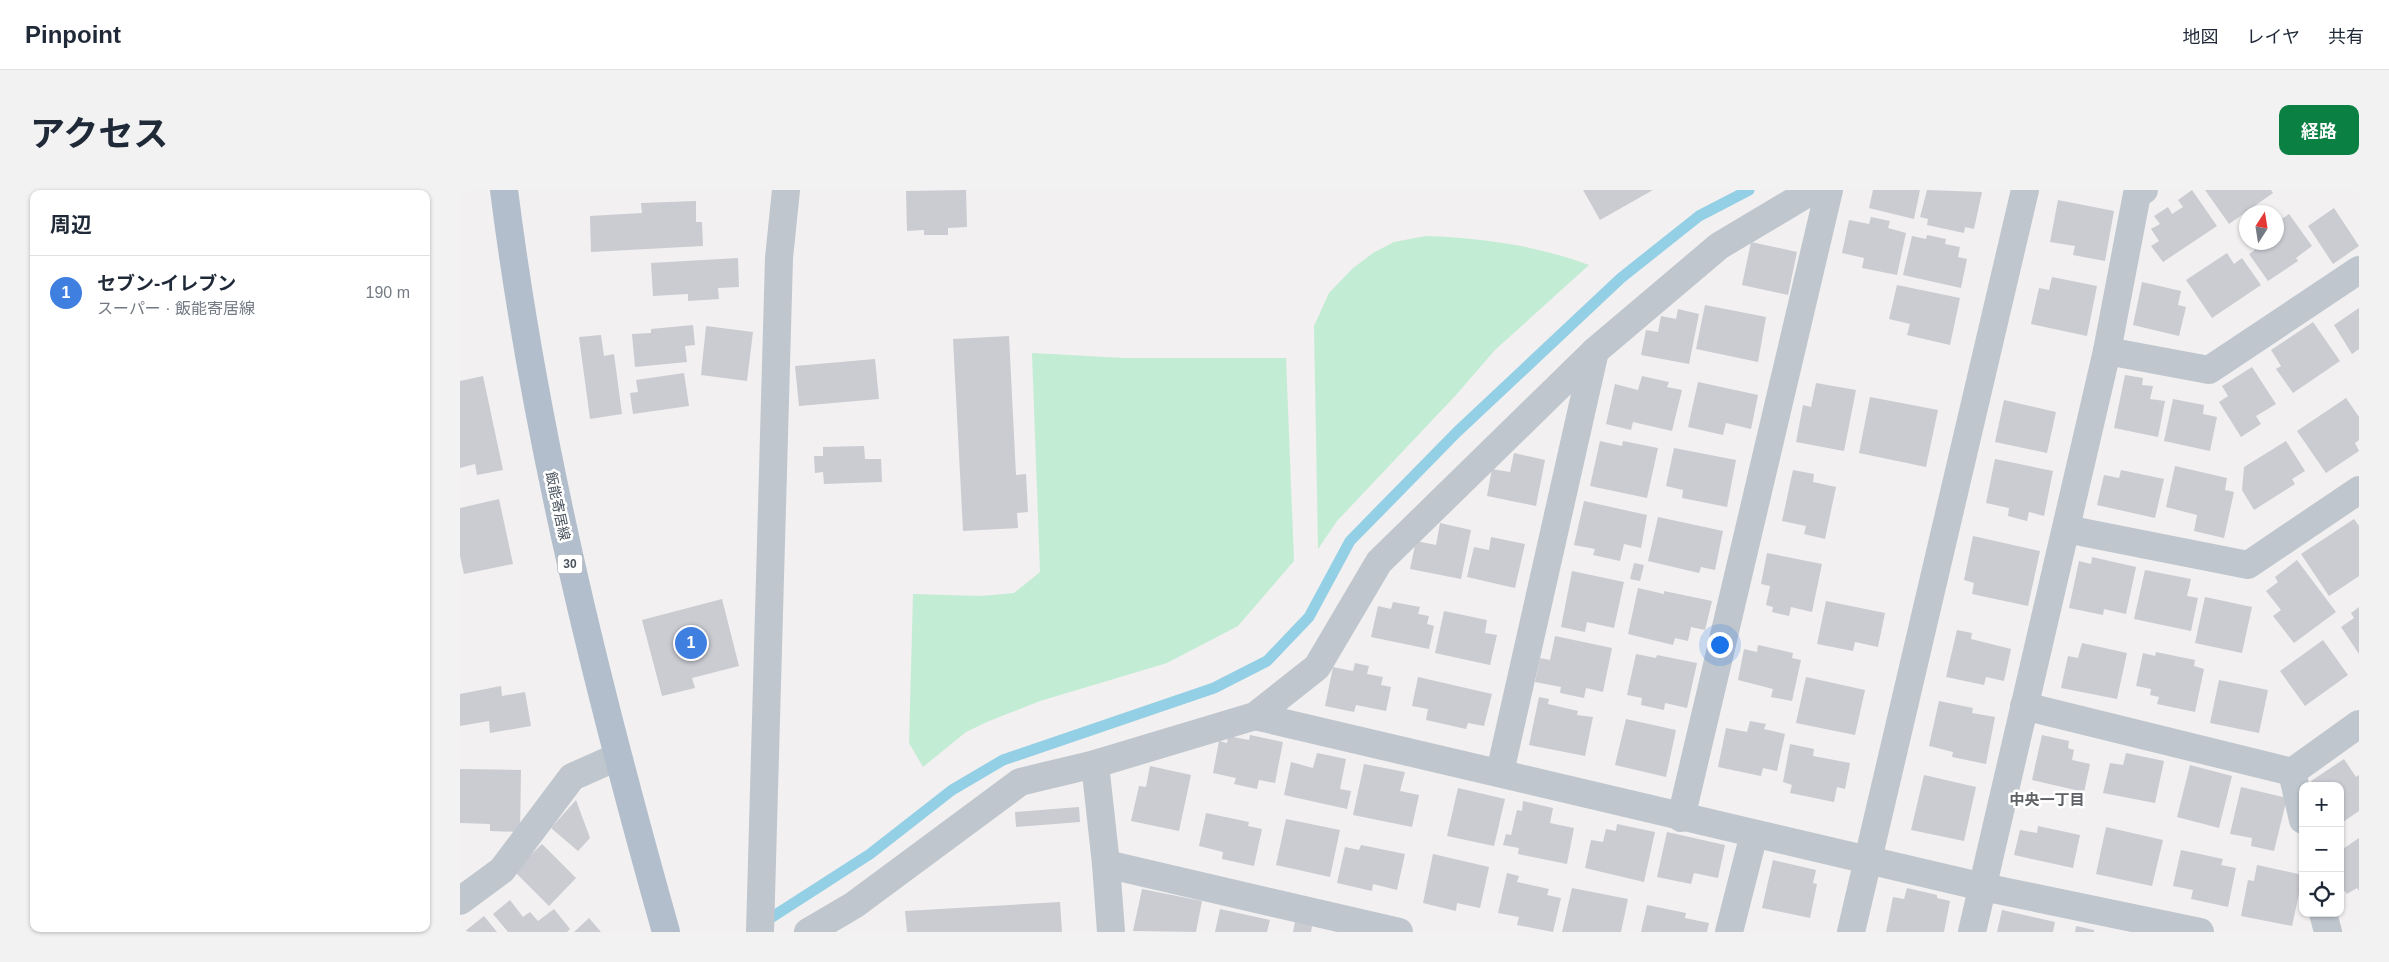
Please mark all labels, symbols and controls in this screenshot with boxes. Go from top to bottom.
text: Pinpoint [25,21,121,48]
text: 地図 [2183,27,2219,47]
text: レイヤ [2247,27,2300,47]
text: 共有 [2328,27,2364,47]
button: 経路 [2279,105,2359,155]
text: アクセス [30,114,168,153]
north arrow [2239,205,2284,250]
text: 周辺 [50,213,92,236]
text: セブン-イレブン [97,273,236,294]
text: 1 [62,284,70,301]
text: 190 m [366,284,410,301]
text: スーパー · 飯能寄居線 [97,300,255,317]
street label: 飯能寄居線 [543,470,573,542]
road number: 30 [558,554,582,574]
pin: 1 [675,624,707,662]
your location [1707,632,1733,658]
map controls [2299,782,2344,917]
button: + [2299,782,2344,827]
district label: 中央一丁目 [2009,791,2085,808]
button: − [2299,827,2344,872]
button: locate [2299,872,2344,917]

